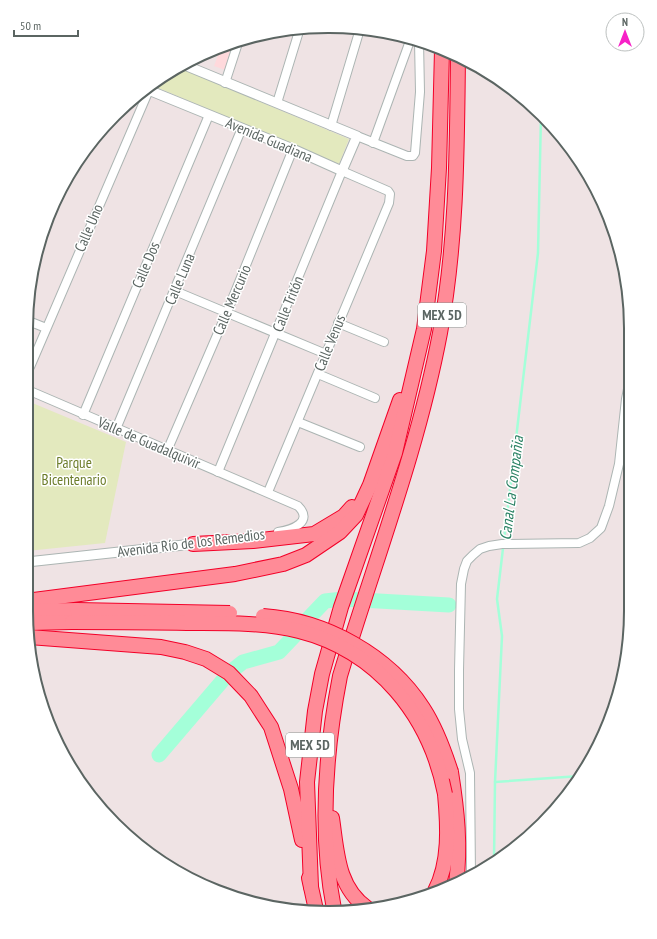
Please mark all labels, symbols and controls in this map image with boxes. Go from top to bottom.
scale bar [14,12,78,38]
north arrow [605,12,645,52]
text: N [622,15,628,29]
text: 50 m [20,18,41,33]
street label: Avenida Guadiana [223,113,315,166]
street label: Calle Uno [70,201,107,254]
street label: Calle Dos [127,239,164,291]
street label: Calle Luna [160,250,199,307]
street label: Calle Mercurio [208,262,255,338]
street label: Calle Tritón [268,273,307,334]
road number: MEX 5D [418,303,466,327]
street label: Calle Venus [310,312,349,374]
street label: Valle de Guadalquivir [94,412,204,473]
water label: Canal La Compañia [495,433,528,541]
park label: Parque Bicentenario [42,453,106,489]
street label: Avenida Río de los Remedios [116,524,266,561]
road number: MEX 5D [286,733,334,757]

